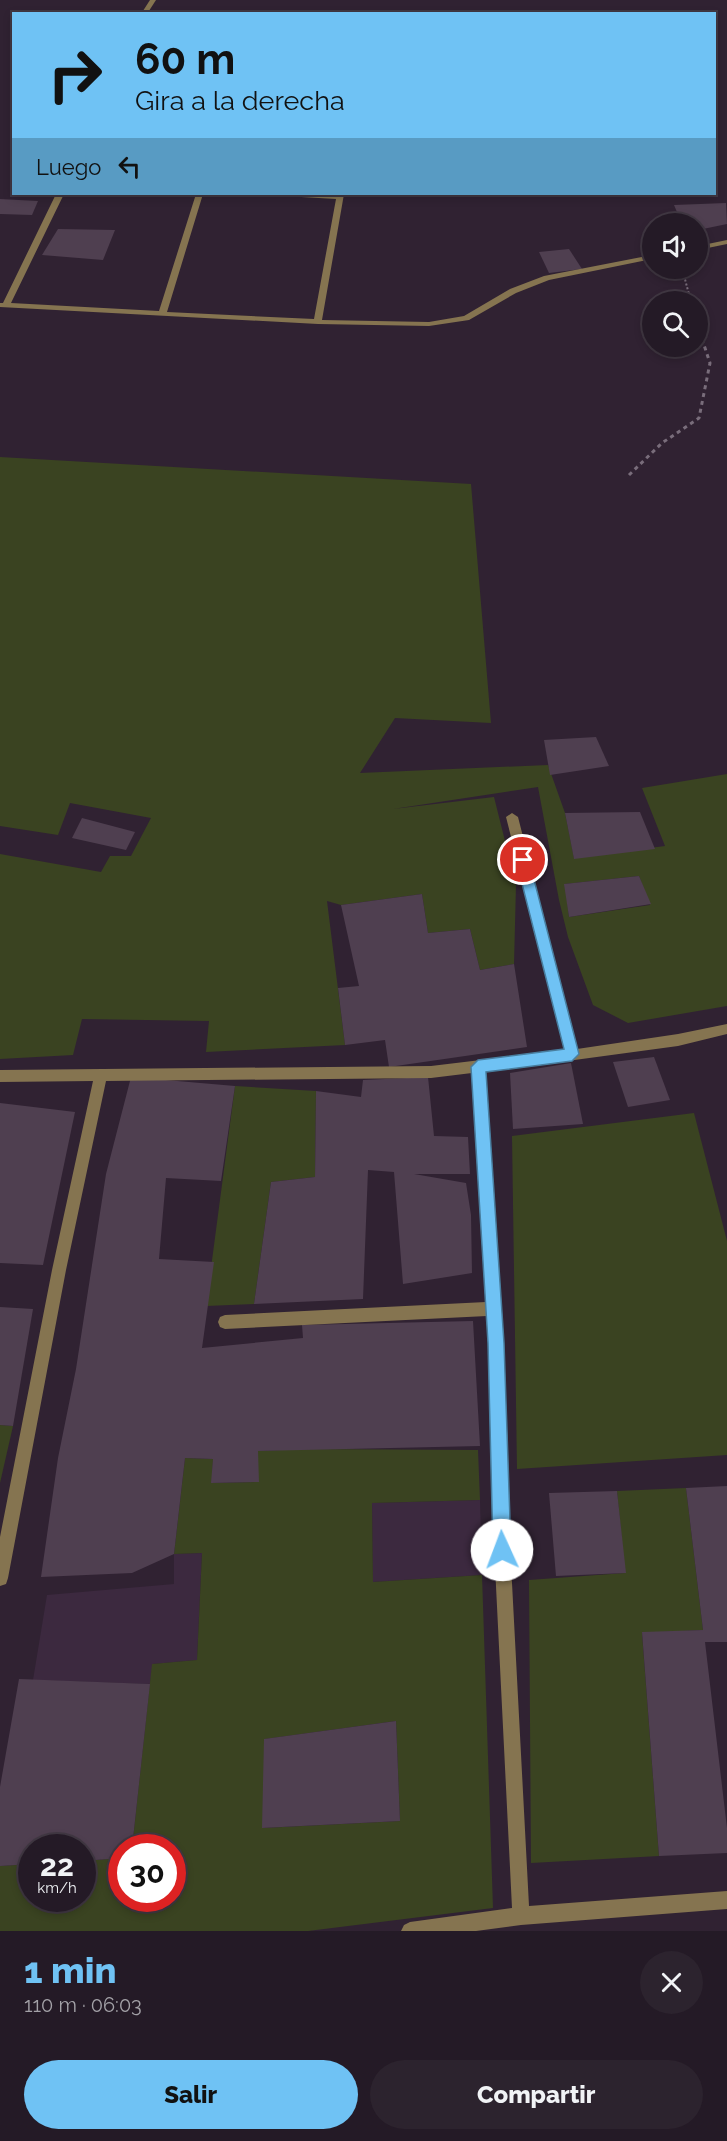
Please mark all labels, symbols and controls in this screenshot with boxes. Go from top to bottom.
text: 60 m [135,35,235,84]
icon: right [36,36,114,114]
text: Gira a la derecha [135,85,345,116]
icon: left [113,150,146,183]
text: Luego [36,154,101,180]
map controls [642,213,708,357]
button: sound [642,213,708,279]
button: search [642,291,708,357]
pin [497,834,548,885]
icon: arrive [506,843,539,876]
position arrow [470,1518,534,1582]
speed limit sign: 30 [108,1834,186,1912]
text: 22 [40,1848,74,1883]
text: km/h [37,1879,77,1897]
text: 1 min [24,1949,116,1991]
button: close [640,1951,703,2014]
text: 110 m · 06:03 [24,1993,142,2017]
button: Salir [24,2060,358,2129]
button: Compartir [370,2060,703,2129]

